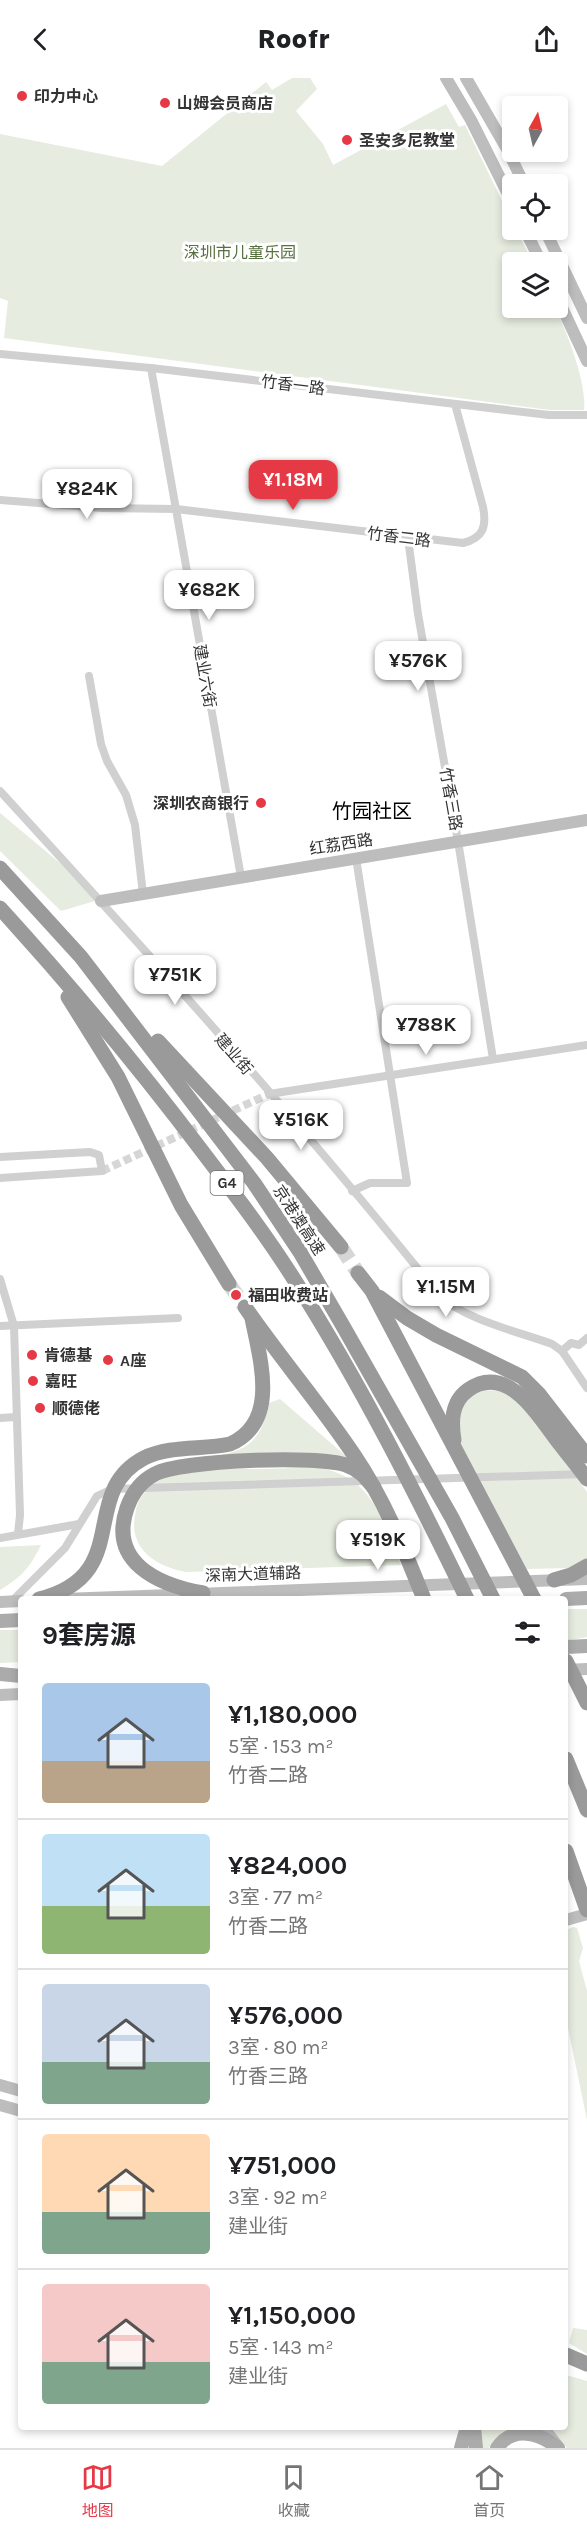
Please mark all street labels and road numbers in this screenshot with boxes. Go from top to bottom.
street label: 竹香一路 [260,372,326,398]
street label: 竹香二路 [366,524,432,550]
street label: 建业六街 [190,643,220,709]
street label: 竹香三路 [436,766,466,832]
street label: 红荔西路 [308,830,374,858]
street label: 建业街 [211,1030,257,1078]
road number: G4 [210,1171,244,1195]
street label: 京港澳高速 [269,1181,329,1259]
street label: 深南大道辅路 [205,1563,301,1585]

